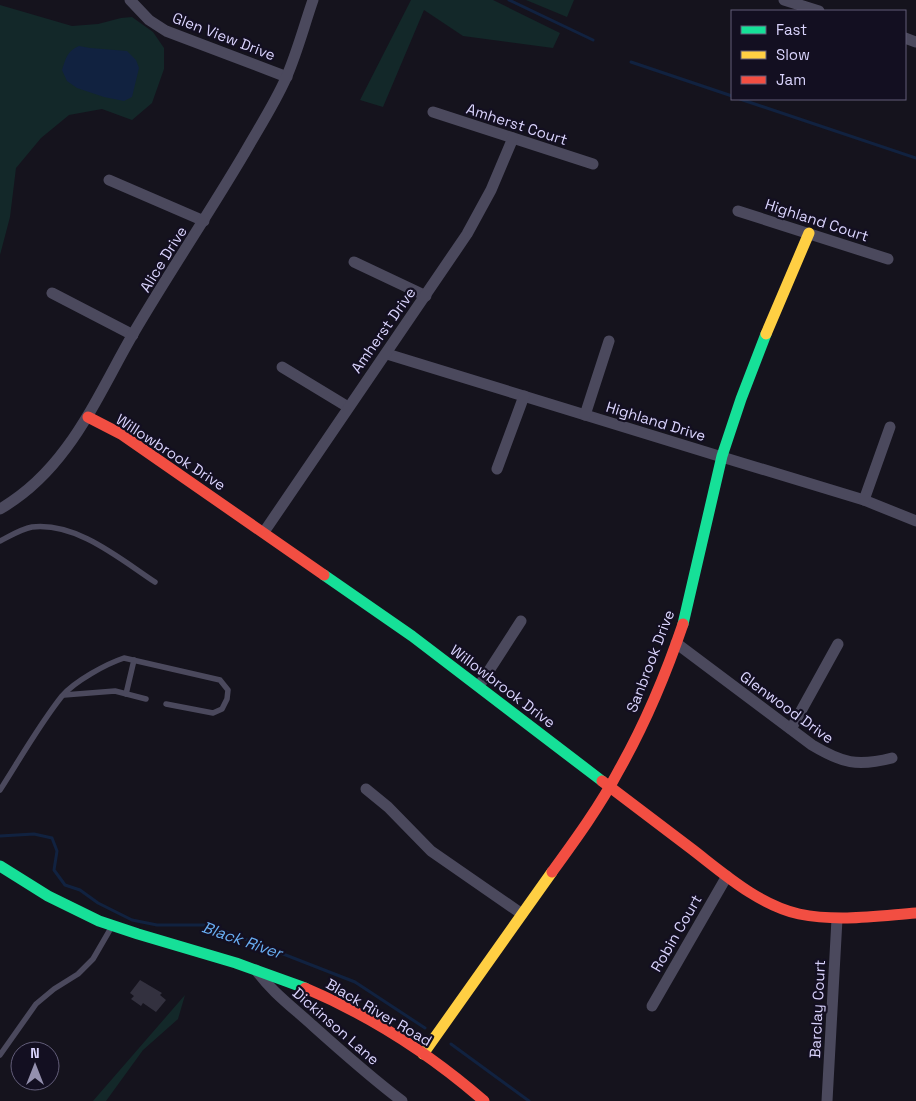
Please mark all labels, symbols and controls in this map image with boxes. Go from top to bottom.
street label: Glen View Drive [170,8,278,64]
legend [731,10,906,100]
text: Fast [776,20,807,39]
text: Slow [776,45,810,64]
text: Jam [776,70,806,89]
street label: Amherst Court [464,99,570,149]
street label: Highland Court [763,194,871,246]
street label: Alice Drive [135,222,191,296]
street label: Amherst Drive [346,283,420,377]
street label: Highland Drive [604,397,708,445]
street label: Willowbrook Drive [113,410,229,495]
street label: Sanbrook Drive [622,607,678,715]
street label: Willowbrook Drive [447,640,559,732]
street label: Glenwood Drive [736,667,838,748]
street label: Robin Court [646,891,706,975]
water label: Black River [199,916,287,964]
street label: Barclay Court [805,959,829,1059]
street label: Black River Road [323,974,435,1050]
street label: Dickinson Lane [289,983,383,1069]
north arrow [10,1041,60,1091]
text: N [30,1044,40,1062]

